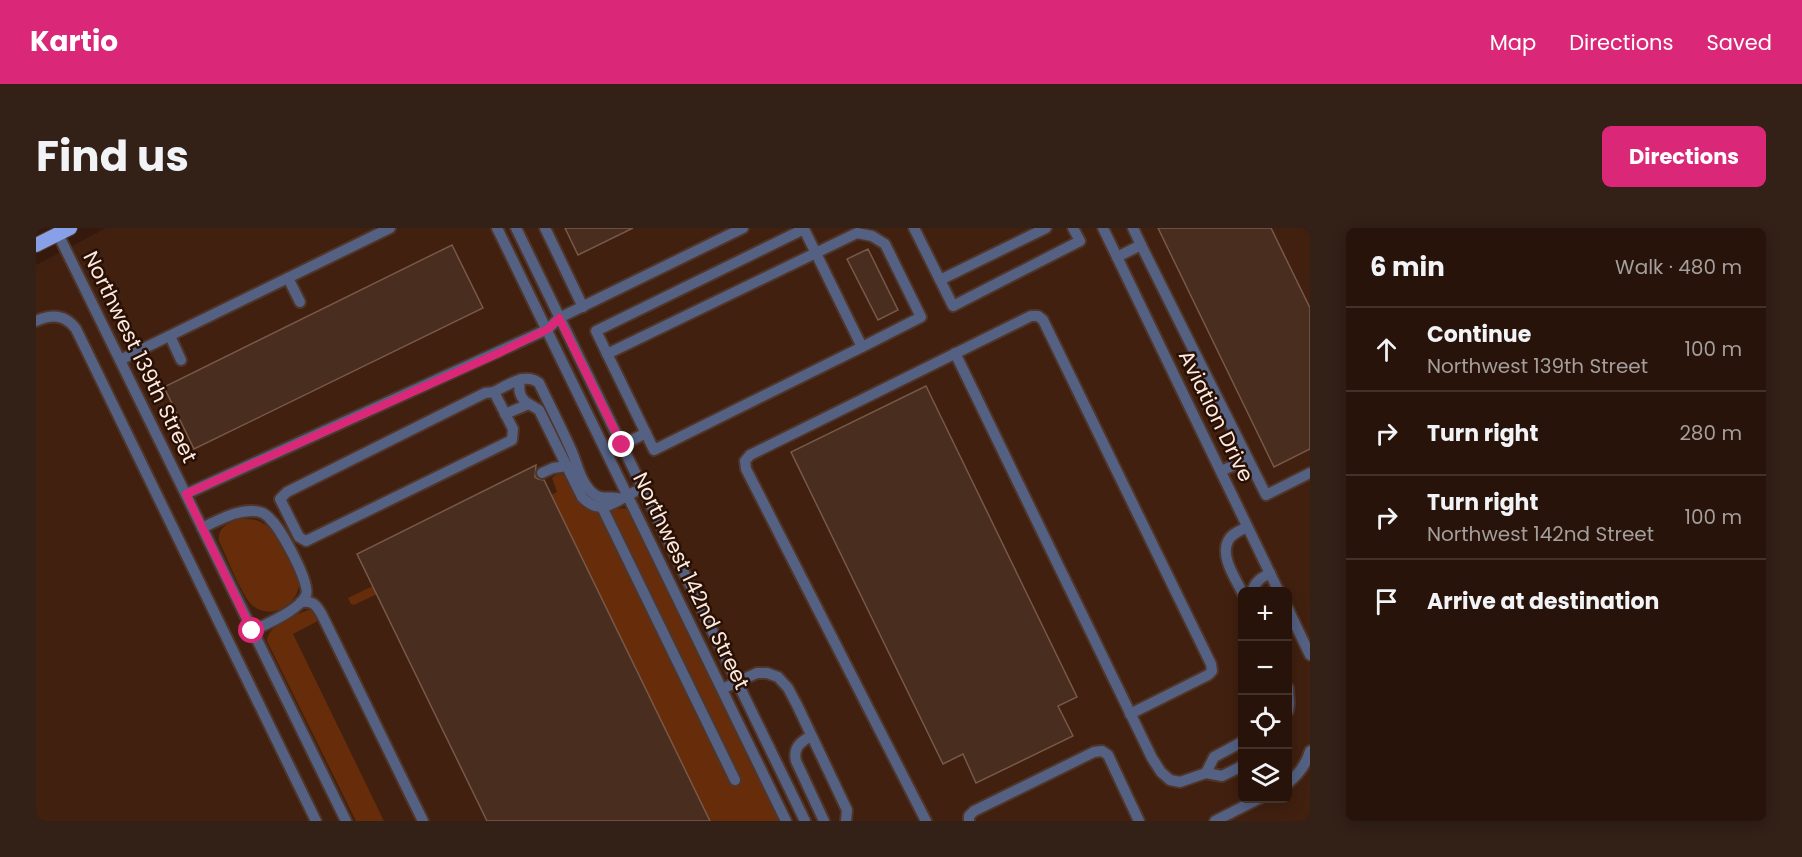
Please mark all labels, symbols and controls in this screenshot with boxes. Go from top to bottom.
text: Kartio [30,22,118,61]
text: Map [1490,28,1536,57]
text: Directions [1569,28,1673,57]
text: Saved [1706,28,1772,57]
button: Directions [1602,126,1766,187]
text: Find us [36,127,189,186]
street label: Northwest 139th Street [77,246,204,467]
text: 6 min [1370,249,1445,285]
text: Walk · 480 m [1615,253,1742,281]
text: Continue [1427,319,1531,350]
icon: ahead [1370,333,1403,366]
text: 100 m [1685,335,1742,363]
street label: Aviation Drive [1172,345,1261,487]
text: Northwest 139th Street [1427,352,1648,380]
icon: right [1370,417,1403,450]
text: Turn right [1427,418,1538,449]
text: 280 m [1679,419,1742,447]
route end [608,431,634,457]
street label: Northwest 142nd Street [626,467,757,694]
text: Turn right [1427,487,1538,518]
icon: right [1370,501,1403,534]
text: 100 m [1685,503,1742,531]
text: Northwest 142nd Street [1427,520,1654,548]
icon: arrive [1370,585,1403,618]
text: Arrive at destination [1427,586,1659,617]
map controls [1238,587,1292,803]
button: + [1238,587,1292,641]
route start [238,617,264,643]
button: − [1238,641,1292,695]
button: locate [1238,695,1292,749]
button: layers [1238,749,1292,803]

